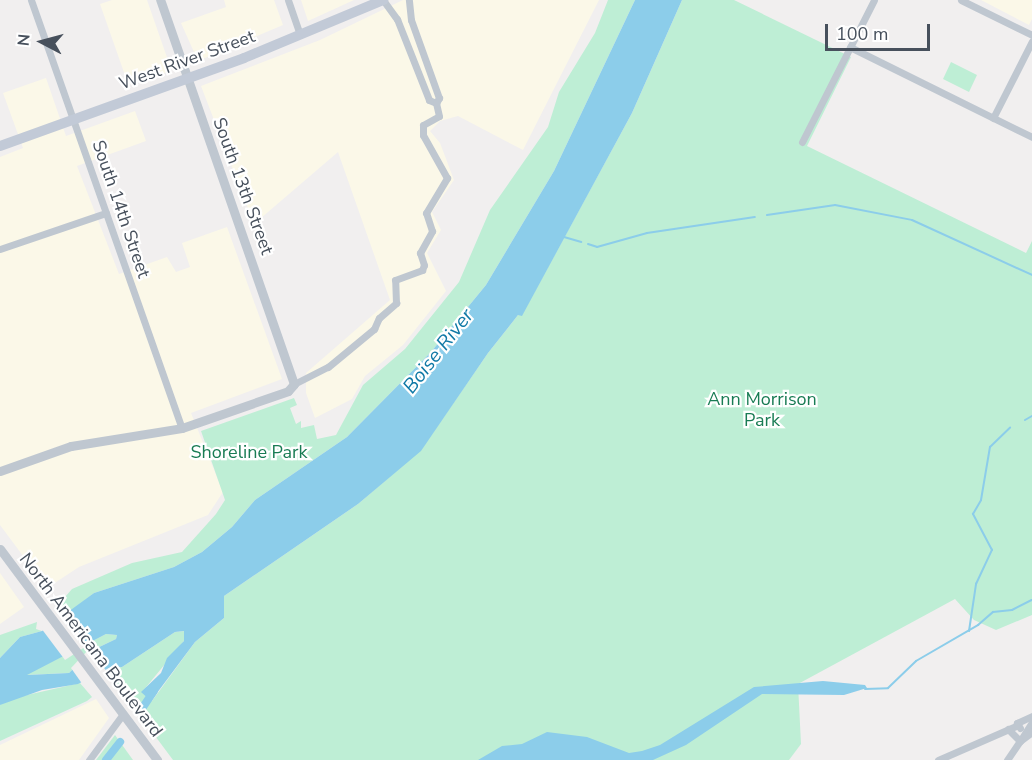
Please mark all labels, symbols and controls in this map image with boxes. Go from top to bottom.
north arrow [12,12,72,72]
scale bar [828,12,933,50]
text: 100 m [836,22,888,46]
street label: West River Street [116,25,258,95]
text: N [13,33,36,47]
street label: South 13th Street [208,115,278,257]
street label: South 14th Street [87,137,155,281]
water label: Boise River [398,304,478,398]
park label: Ann Morrison Park [707,389,817,432]
park label: Shoreline Park [190,441,308,463]
street label: North Americana Boulevard [15,549,167,741]

